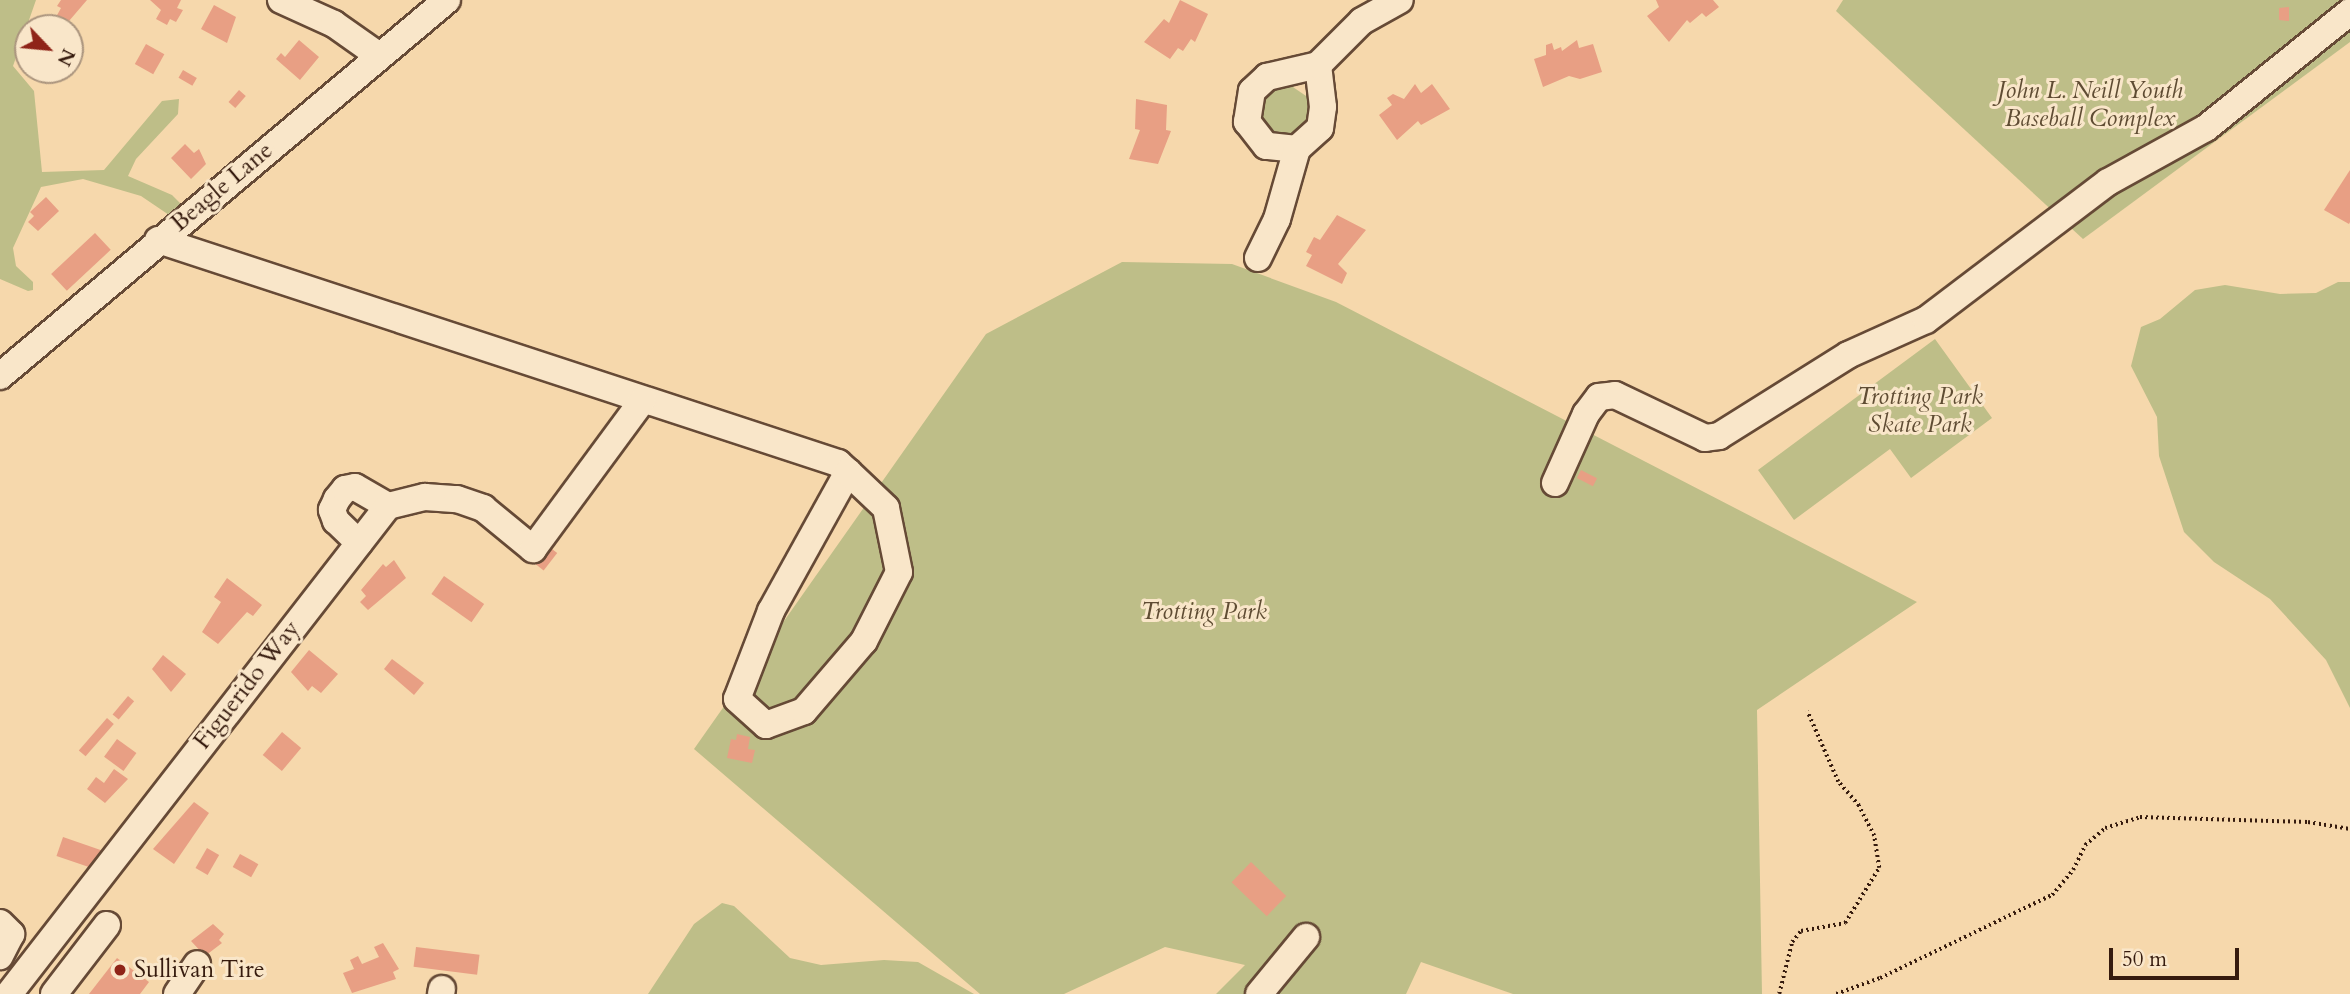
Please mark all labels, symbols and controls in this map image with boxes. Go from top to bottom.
north arrow [14,14,84,84]
text: N [51,44,81,70]
park label: John L. Neill Youth Baseball Complex [1997,77,2183,133]
street label: Beagle Lane [165,136,279,238]
park label: Trotting Park Skate Park [1857,383,1983,439]
park label: Trotting Park [1141,598,1267,626]
street label: Figuerido Way [188,615,306,755]
scale bar [2112,934,2242,978]
text: 50 m [2122,945,2167,974]
place label: Sullivan Tire [134,956,265,984]
marker: Sullivan Tire [112,962,128,978]

